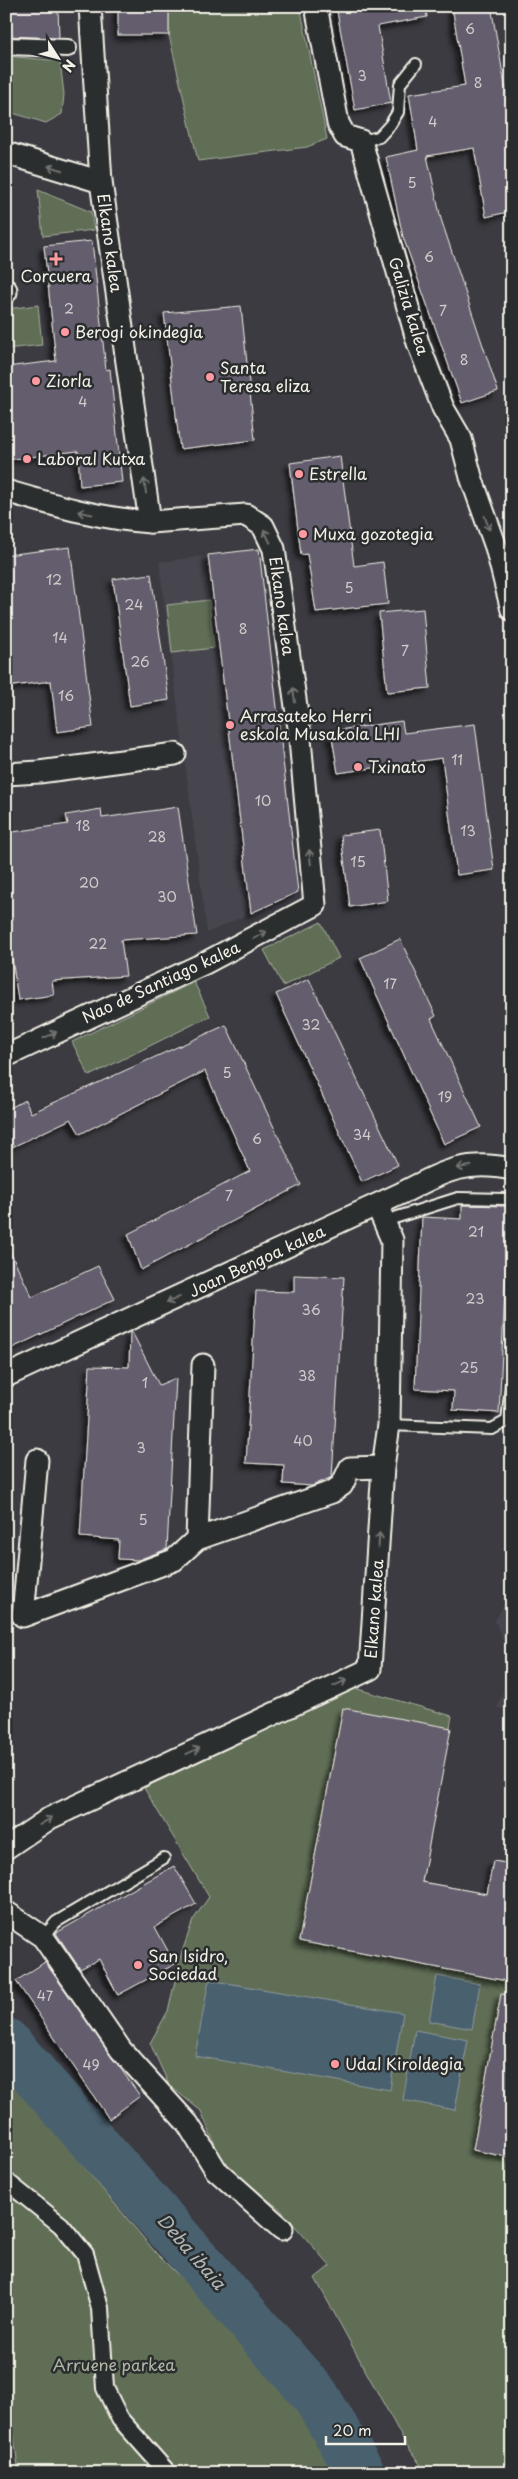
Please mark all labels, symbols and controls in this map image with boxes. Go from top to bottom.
house number: 6 [465,18,475,39]
north arrow [32,32,82,82]
text: N [57,55,81,77]
house number: 3 [357,65,367,86]
house number: 8 [474,72,482,93]
house number: 4 [428,111,438,132]
one-way arrow [47,162,63,172]
house number: 5 [407,172,417,193]
street label: Elkano kalea [92,192,130,294]
house number: 6 [424,246,434,267]
marker: Corcuera [50,253,62,265]
street label: Galizia kalea [384,254,436,358]
place label: Corcuera [21,263,92,287]
house number: 2 [64,298,74,319]
house number: 7 [439,300,447,321]
place label: Berogi okindegia [75,319,203,343]
marker: Berogi okindegia [59,326,71,338]
house number: 8 [460,349,468,370]
place label: Santa Teresa eliza [220,355,310,397]
place label: Ziorla [46,368,92,392]
marker: Santa Teresa eliza [204,371,216,383]
marker: Ziorla [30,375,42,387]
house number: 4 [78,391,88,412]
place label: Laboral Kutxa [37,446,145,470]
marker: Laboral Kutxa [21,453,33,465]
place label: Estrella [309,461,367,485]
marker: Estrella [293,468,305,480]
one-way arrow [140,478,150,494]
one-way arrow [77,508,93,517]
one-way arrow [483,515,492,530]
place label: Muxa gozotegia [313,521,434,545]
marker: Muxa gozotegia [297,528,309,540]
one-way arrow [262,529,271,544]
street label: Elkano kalea [264,555,302,657]
house number: 12 [46,569,62,590]
house number: 5 [344,577,354,598]
house number: 24 [125,594,143,615]
house number: 8 [239,618,247,639]
house number: 14 [52,627,68,648]
house number: 7 [401,640,409,661]
house number: 26 [130,651,150,672]
house number: 16 [58,685,74,706]
one-way arrow [289,688,299,704]
place label: Arrasateko Herri eskola Musakola LHI [240,703,400,745]
marker: Arrasateko Herri eskola Musakola LHI [224,719,236,731]
house number: 11 [451,749,463,770]
place label: Txinato [368,754,426,778]
marker: Txinato [352,761,364,773]
house number: 10 [255,790,271,811]
house number: 18 [75,815,91,836]
house number: 13 [460,820,476,841]
house number: 28 [148,826,166,847]
one-way arrow [305,849,315,865]
house number: 15 [350,851,366,872]
house number: 20 [79,872,99,893]
house number: 30 [157,886,177,907]
one-way arrow [252,929,267,939]
house number: 22 [89,933,107,954]
street label: Nao de Santiago kalea [78,934,244,1028]
house number: 17 [383,973,397,994]
house number: 32 [302,1014,320,1035]
one-way arrow [42,1029,57,1039]
house number: 5 [222,1062,232,1083]
house number: 19 [438,1086,452,1107]
house number: 34 [353,1124,371,1145]
house number: 6 [252,1128,262,1149]
one-way arrow [456,1163,472,1173]
house number: 7 [225,1185,233,1206]
street label: Joan Bengoa kalea [185,1218,329,1302]
house number: 21 [468,1221,484,1242]
house number: 23 [466,1288,484,1309]
one-way arrow [166,1296,181,1305]
house number: 36 [301,1299,321,1320]
house number: 25 [460,1357,478,1378]
house number: 38 [298,1365,316,1386]
house number: 1 [142,1372,148,1393]
house number: 40 [293,1430,313,1451]
house number: 3 [136,1437,146,1458]
house number: 5 [138,1509,148,1530]
one-way arrow [374,1532,383,1548]
street label: Elkano kalea [358,1558,388,1659]
one-way arrow [333,1677,348,1687]
one-way arrow [185,1746,200,1756]
one-way arrow [39,1815,53,1825]
place label: San Isidro, Sociedad [148,1943,228,1985]
marker: San Isidro, Sociedad [132,1959,144,1971]
house number: 47 [37,1985,54,2006]
place label: Udal Kiroldegia [345,2051,463,2075]
house number: 49 [82,2054,100,2075]
marker: Udal Kiroldegia [329,2058,341,2070]
water label: Deba ibaia [151,2207,233,2295]
park label: Arruene parkea [53,2352,175,2376]
scale bar [326,2414,404,2446]
text: 20 m [333,2418,372,2441]

